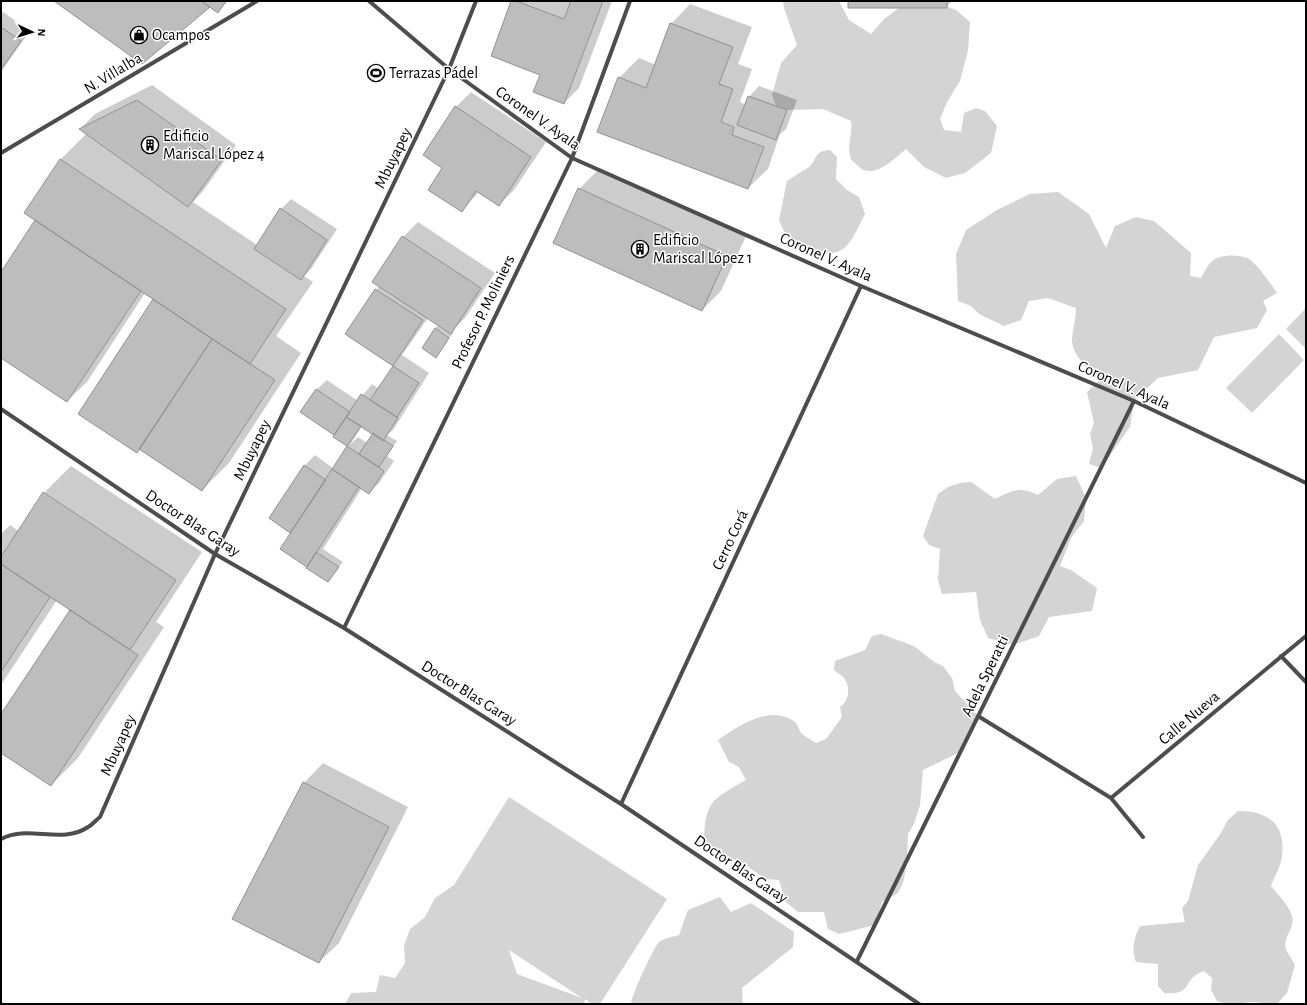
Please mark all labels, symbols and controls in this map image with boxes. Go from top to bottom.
north arrow [12,12,52,52]
shop icon: Ocampos [129,25,149,45]
place label: Ocampos [152,27,210,43]
text: N [36,28,47,37]
street label: N. Villalba [81,50,145,96]
sports icon: Terrazas Pádel [366,63,386,83]
place label: Terrazas Pádel [389,65,478,81]
street label: Coronel V. Ayala [492,83,583,154]
street label: Mbuyapey [372,125,415,191]
place label: Edificio Mariscal López 4 [163,128,265,162]
building icon: Edificio Mariscal López 4 [140,135,160,155]
street label: Coronel V. Ayala [777,230,874,285]
place label: Edificio Mariscal López 1 [653,232,752,266]
building icon: Edificio Mariscal López 1 [630,239,650,259]
street label: Profesor P. Moliniers [449,253,517,371]
street label: Coronel V. Ayala [1075,358,1172,413]
street label: Mbuyapey [231,417,274,483]
street label: Doctor Blas Garay [142,487,243,560]
street label: Cerro Corá [709,507,751,573]
street label: Adela Speratti [958,633,1012,719]
street label: Doctor Blas Garay [418,657,520,730]
street label: Calle Nueva [1156,688,1222,748]
street label: Mbuyapey [97,712,140,778]
street label: Doctor Blas Garay [691,832,791,907]

